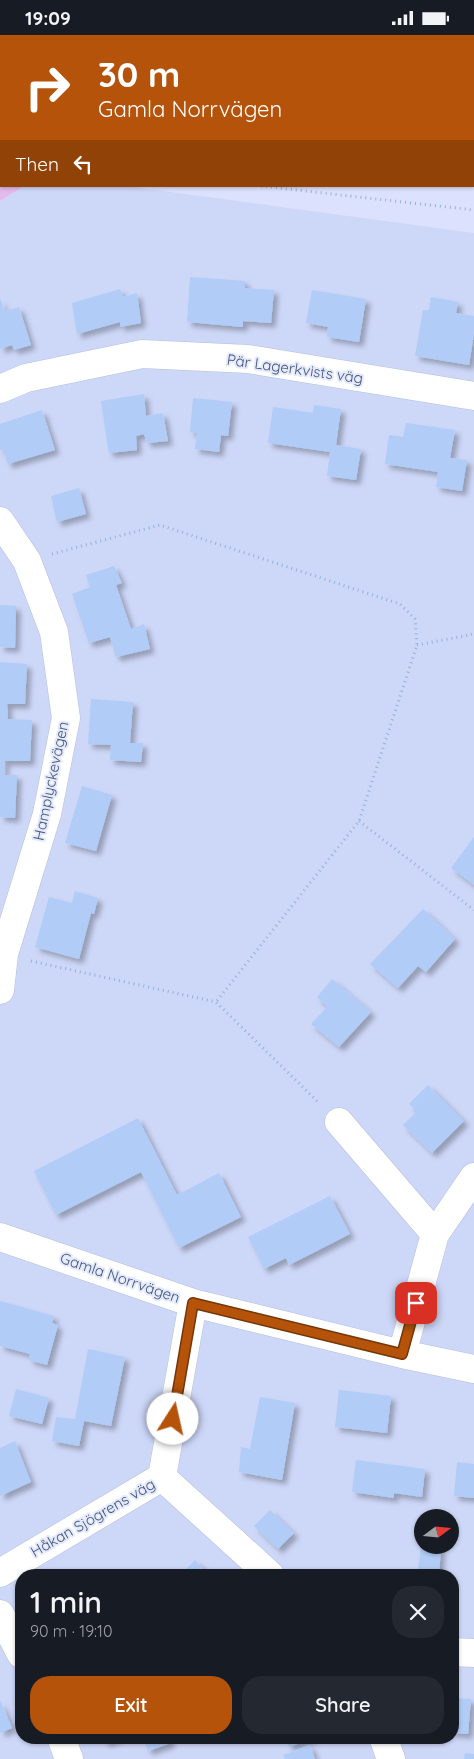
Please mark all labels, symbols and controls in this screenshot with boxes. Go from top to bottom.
text: 19:09 [25,6,71,30]
text: 30 m [98,52,180,96]
icon: right [15,55,80,120]
text: Gamla Norrvägen [98,95,282,123]
icon: left [69,150,97,178]
text: Then [15,152,59,176]
street label: Pär Lagerkvists väg [226,350,364,387]
street label: Hamplyckevägen [29,720,72,842]
street label: Gamla Norrvägen [58,1248,183,1307]
pin [395,1282,437,1324]
icon: arrive [402,1289,430,1317]
position arrow [146,1392,198,1444]
street label: Håkan Sjögrens väg [27,1474,158,1561]
north arrow [414,1509,459,1554]
map controls [414,1509,459,1554]
text: 1 min [30,1583,102,1621]
button: close [392,1586,444,1638]
text: 90 m · 19:10 [30,1621,113,1641]
button: Exit [30,1676,232,1734]
button: Share [242,1676,444,1734]

